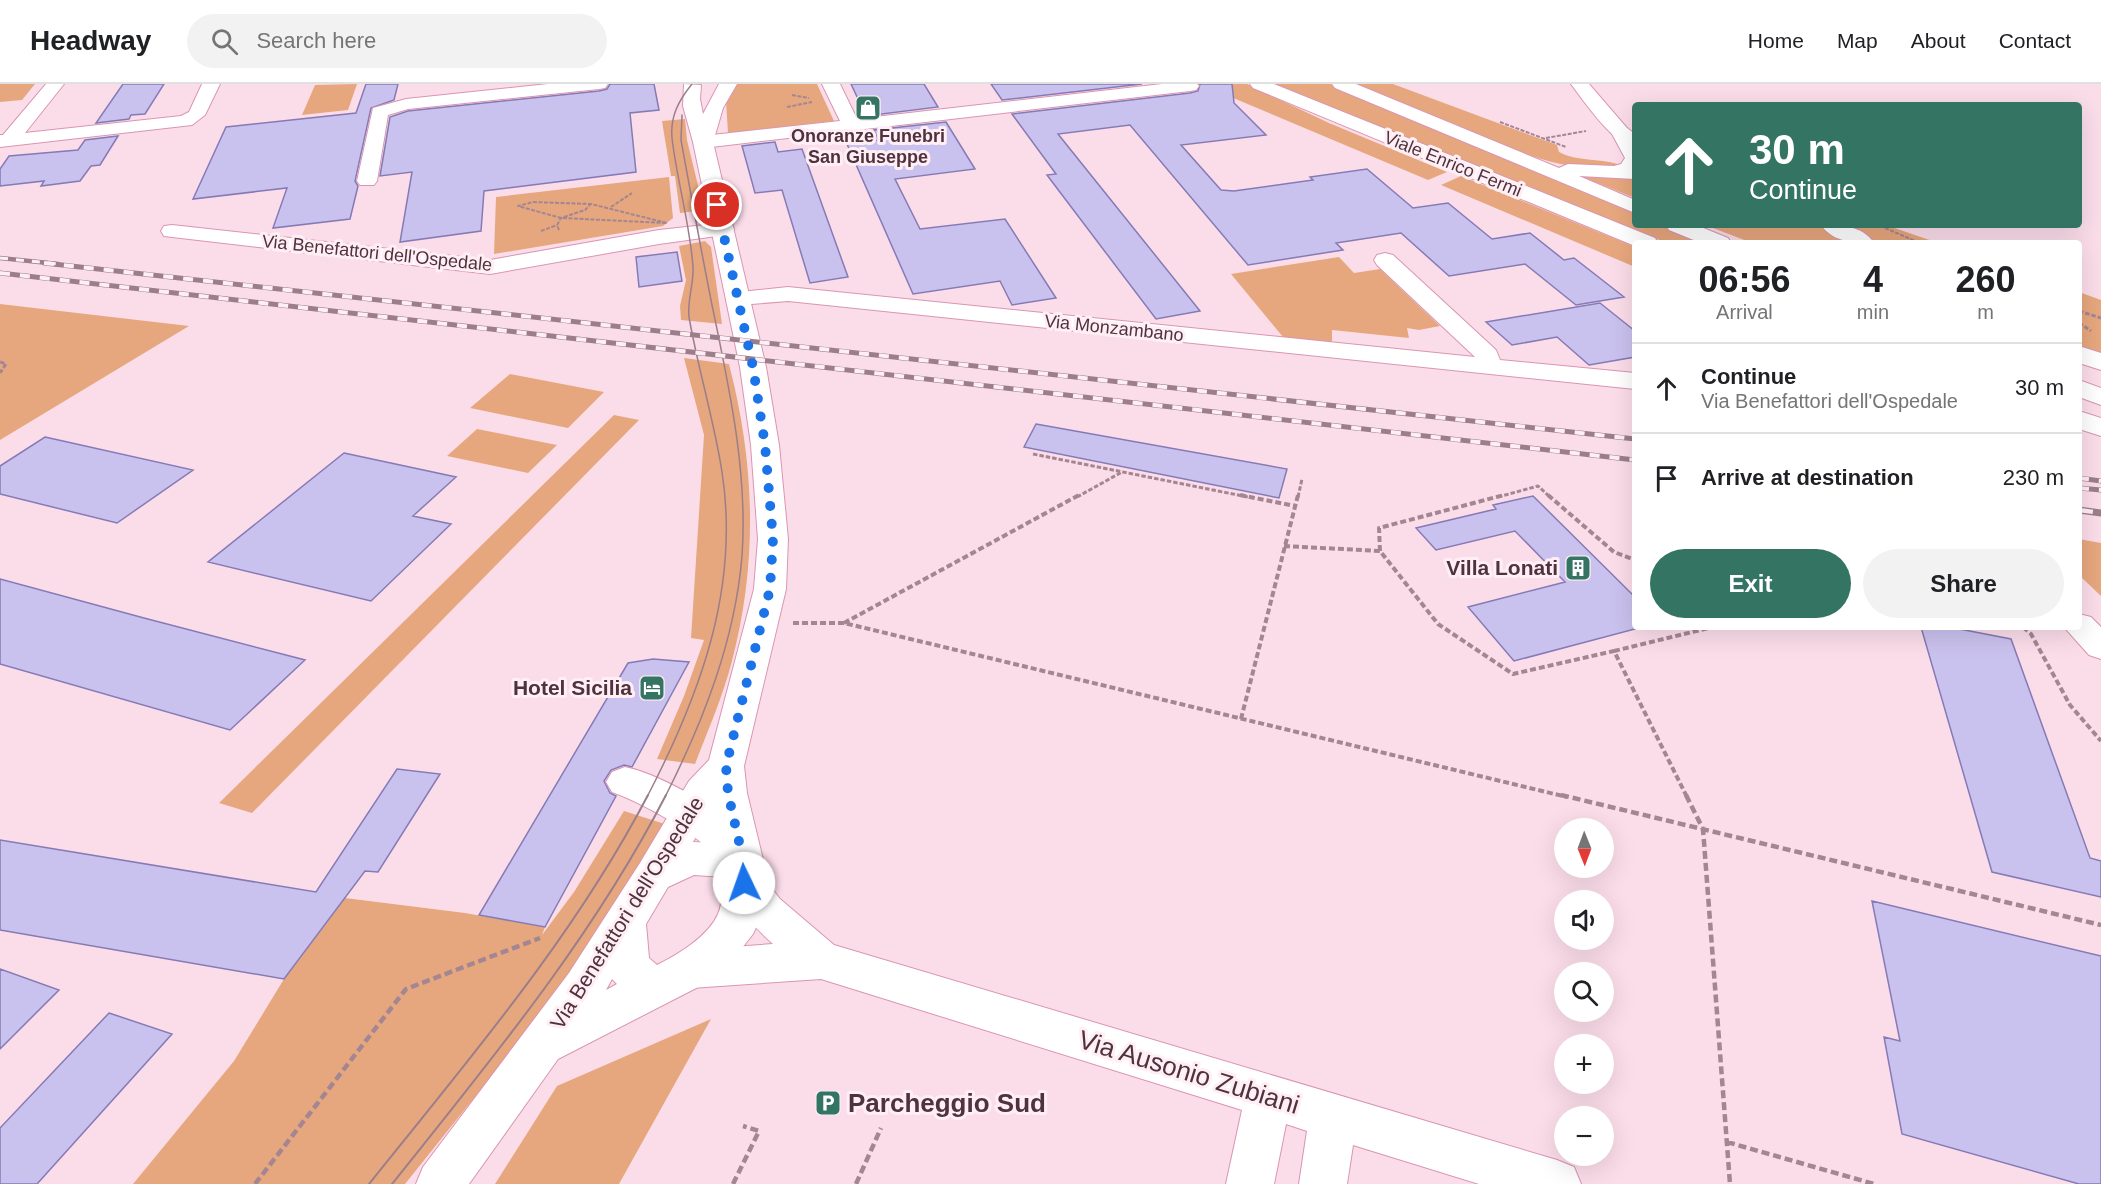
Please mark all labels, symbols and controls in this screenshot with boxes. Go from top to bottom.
search box [187,14,607,68]
text: Headway [30,25,151,56]
icon: search [208,25,241,58]
text: Search here [256,28,376,53]
text: Home [1748,29,1804,52]
text: Map [1837,29,1878,52]
text: About [1911,29,1966,52]
text: Contact [1999,29,2071,52]
shop icon: Onoranze Funebri San Giuseppe [853,93,883,123]
place label: Onoranze Funebri San Giuseppe [791,126,945,167]
icon: ahead [1650,126,1728,204]
text: 30 m [1749,126,1845,173]
street label: Viale Enrico Fermi [1381,127,1525,201]
text: Continue [1749,175,1857,205]
pin [691,179,742,230]
icon: arrive [700,188,733,221]
street label: Via Benefattori dell'Ospedale [261,231,493,275]
text: 06:56 [1698,259,1790,300]
text: 4 [1863,259,1883,300]
text: 260 [1955,259,2016,300]
text: Arrival [1716,301,1773,323]
text: min [1857,301,1889,323]
text: m [1977,301,1994,323]
street label: Via Monzambano [1043,311,1185,345]
text: Continue [1701,364,1796,389]
icon: ahead [1650,372,1683,405]
text: 30 m [2015,375,2064,400]
text: Via Benefattori dell'Ospedale [1701,390,1958,412]
icon: arrive [1650,462,1683,495]
text: Arrive at destination [1701,465,1914,490]
text: 230 m [2003,465,2064,490]
button: Exit [1650,549,1851,618]
button: Share [1863,549,2064,618]
building icon: Villa Lonati [1563,553,1593,583]
place label: Villa Lonati [1446,556,1558,579]
hotel icon: Hotel Sicilia [637,673,667,703]
place label: Hotel Sicilia [513,676,632,699]
street label: Via Benefattori dell'Ospedale [545,792,708,1033]
north arrow [1554,818,1614,878]
map controls [1554,818,1614,1166]
position arrow [712,851,776,915]
button: sound [1554,890,1614,950]
button: search [1554,962,1614,1022]
street label: Via Ausonio Zubiani [1075,1024,1303,1120]
button: + [1554,1034,1614,1094]
parking icon: Parcheggio Sud [813,1088,843,1118]
place label: Parcheggio Sud [848,1088,1046,1118]
button: − [1554,1106,1614,1166]

